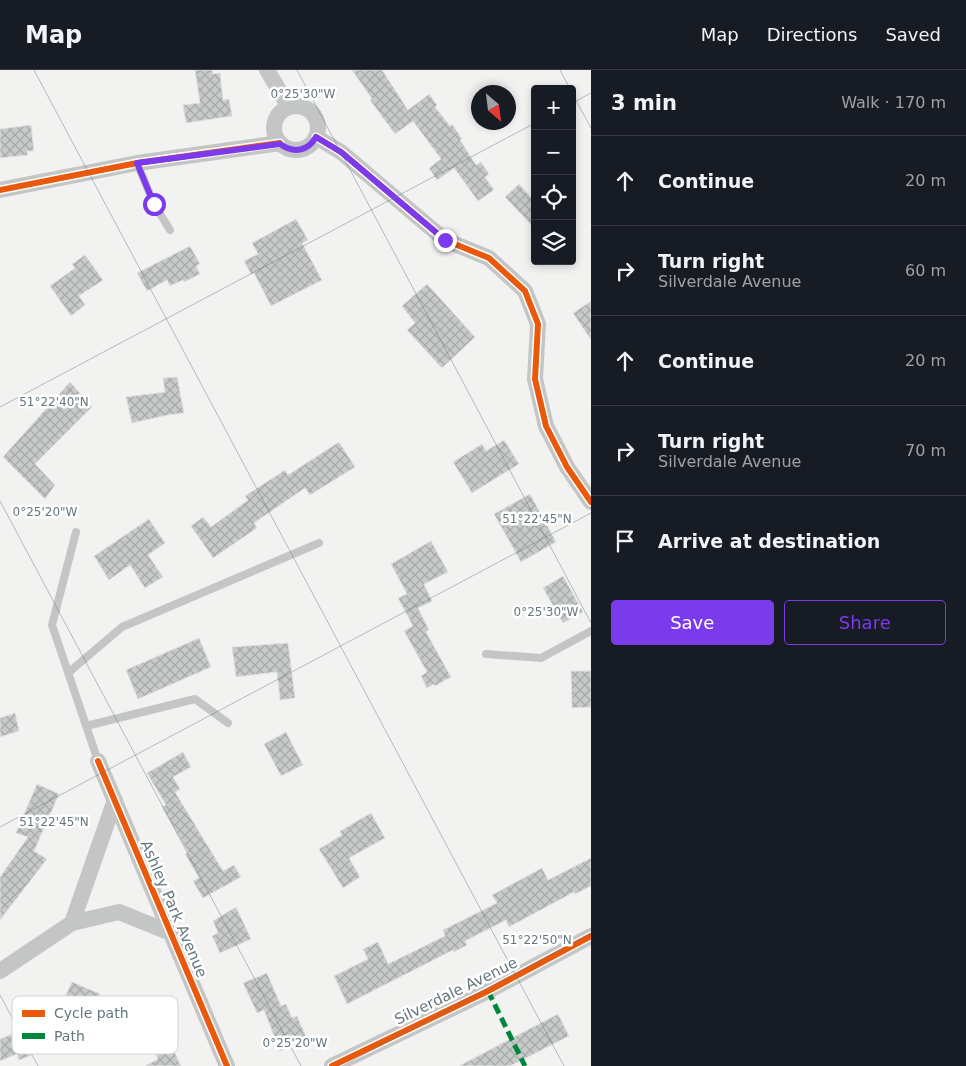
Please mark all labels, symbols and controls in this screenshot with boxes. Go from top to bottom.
text: Map [25,21,82,49]
text: Map [701,24,739,45]
text: Directions [767,24,857,45]
text: Saved [885,24,941,45]
north arrow [471,85,516,130]
map controls [531,85,576,265]
button: + [531,85,576,130]
text: 0°25'30"W [271,87,336,101]
text: 3 min [611,91,677,115]
text: Walk · 170 m [841,93,946,112]
button: − [531,130,576,175]
icon: ahead [611,167,639,195]
text: Continue [658,170,754,192]
text: 20 m [905,171,946,190]
button: locate [531,175,576,220]
route start [143,193,166,216]
button: layers [531,220,576,265]
route end [434,229,457,252]
text: Turn right [658,250,764,272]
icon: right [611,257,639,285]
text: 60 m [905,261,946,280]
text: Silverdale Avenue [658,272,801,291]
icon: ahead [611,347,639,375]
text: Continue [658,350,754,372]
text: 20 m [905,351,946,370]
text: 51°22'40"N [19,395,89,409]
text: Turn right [658,430,764,452]
icon: right [611,437,639,465]
text: 70 m [905,441,946,460]
text: Silverdale Avenue [658,452,801,471]
text: 0°25'20"W [13,505,78,519]
text: 51°22'45"N [502,512,572,526]
icon: arrive [611,527,639,555]
text: Arrive at destination [658,530,880,552]
button: Save [611,600,774,645]
button: Share [784,600,946,645]
text: 0°25'30"W [514,605,579,619]
text: 51°22'45"N [19,815,89,829]
street label: Ashley Park Avenue [137,838,211,980]
text: 51°22'50"N [502,933,572,947]
street label: Silverdale Avenue [392,953,520,1029]
legend [12,996,178,1054]
text: Cycle path [54,1005,129,1021]
text: Path [54,1028,85,1044]
text: 0°25'20"W [263,1036,328,1050]

